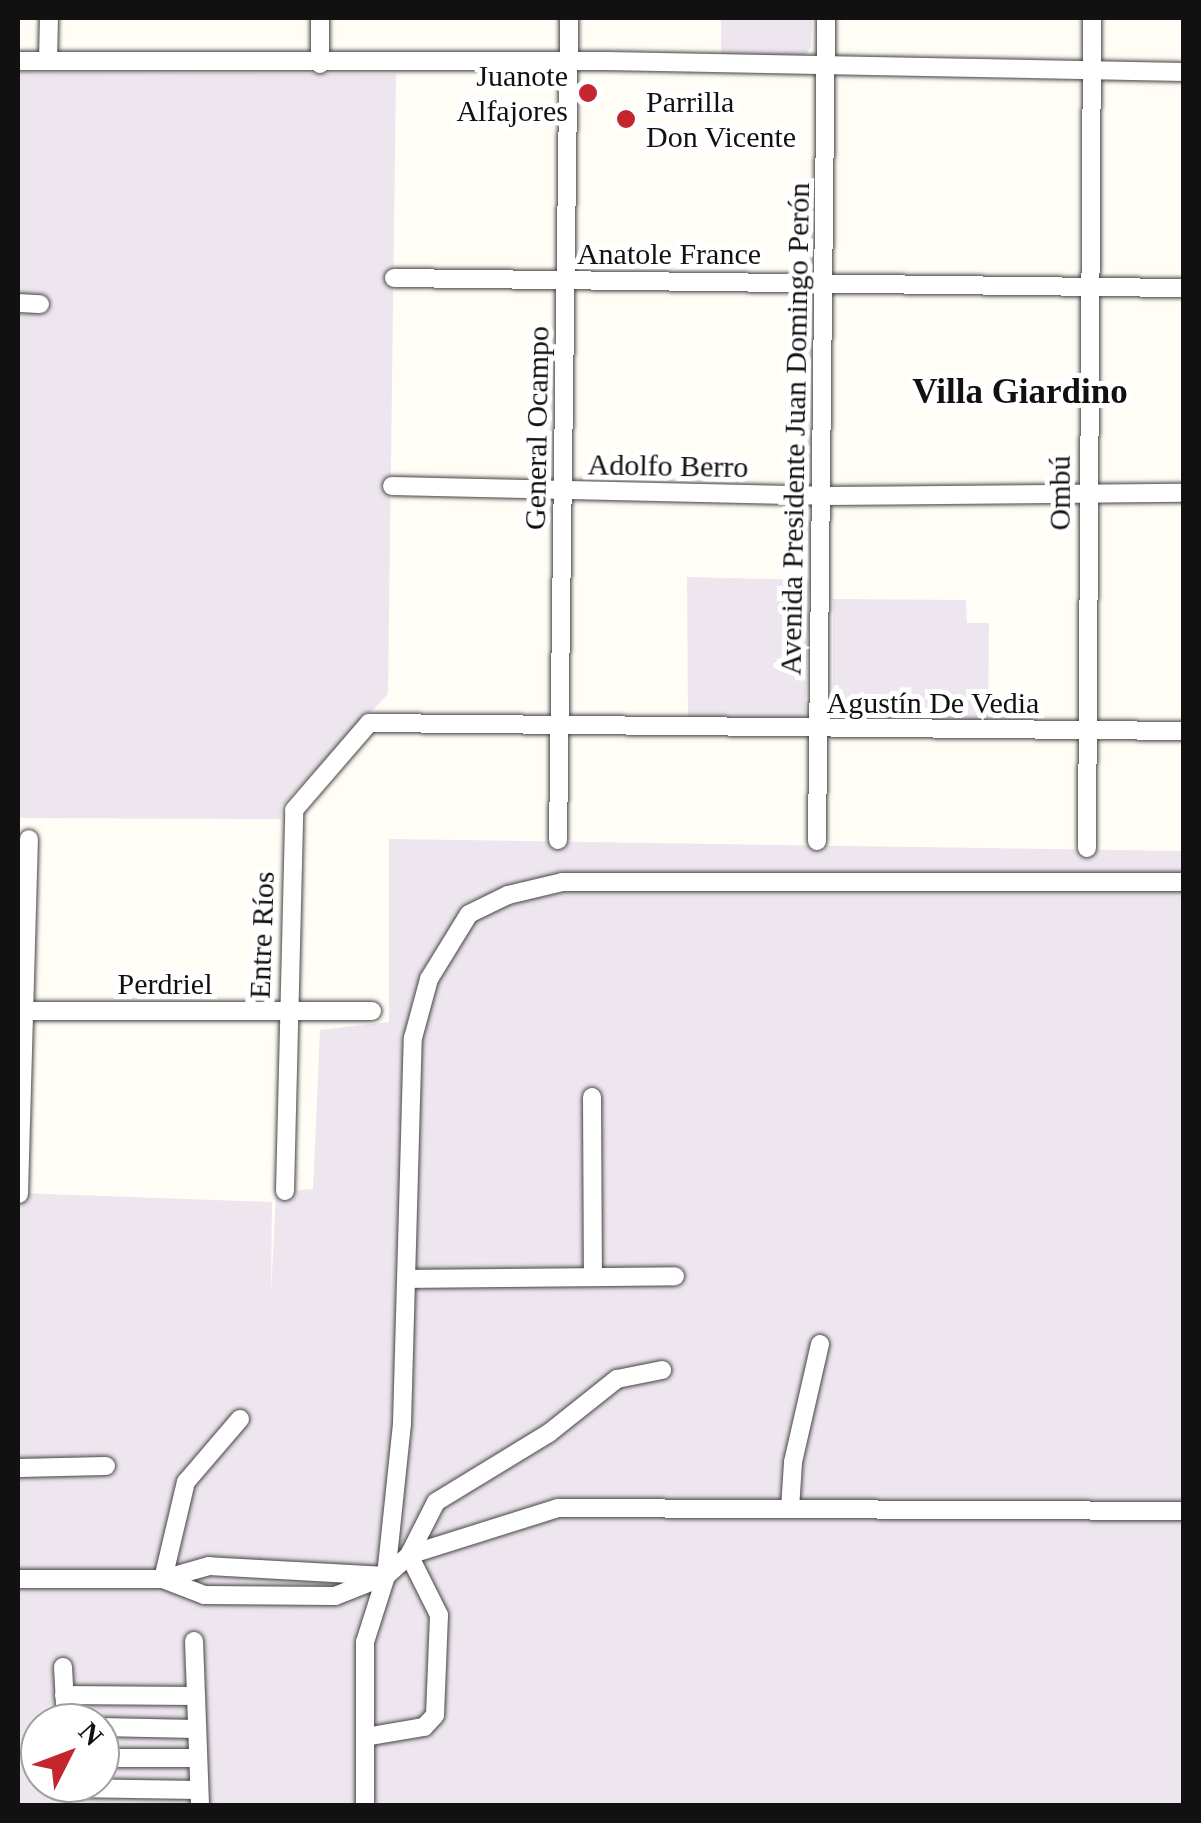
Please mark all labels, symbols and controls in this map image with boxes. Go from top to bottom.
place label: Juanote Alfajores [456,58,568,128]
marker: Juanote Alfajores [577,82,599,104]
place label: Parrilla Don Vicente [646,84,797,154]
marker: Parrilla Don Vicente [615,108,637,130]
street label: Avenida Presidente Juan Domingo Perón [773,182,817,676]
street label: Anatole France [577,236,761,272]
street label: General Ocampo [517,326,557,530]
district label: Villa Giardino [912,371,1128,413]
street label: Adolfo Berro [587,447,749,485]
street label: Ombú [1042,456,1078,530]
street label: Agustín De Vedia [826,685,1040,721]
street label: Entre Ríos [242,871,282,999]
street label: Perdriel [118,966,212,1002]
north arrow [20,1703,120,1803]
text: N [73,1716,109,1752]

